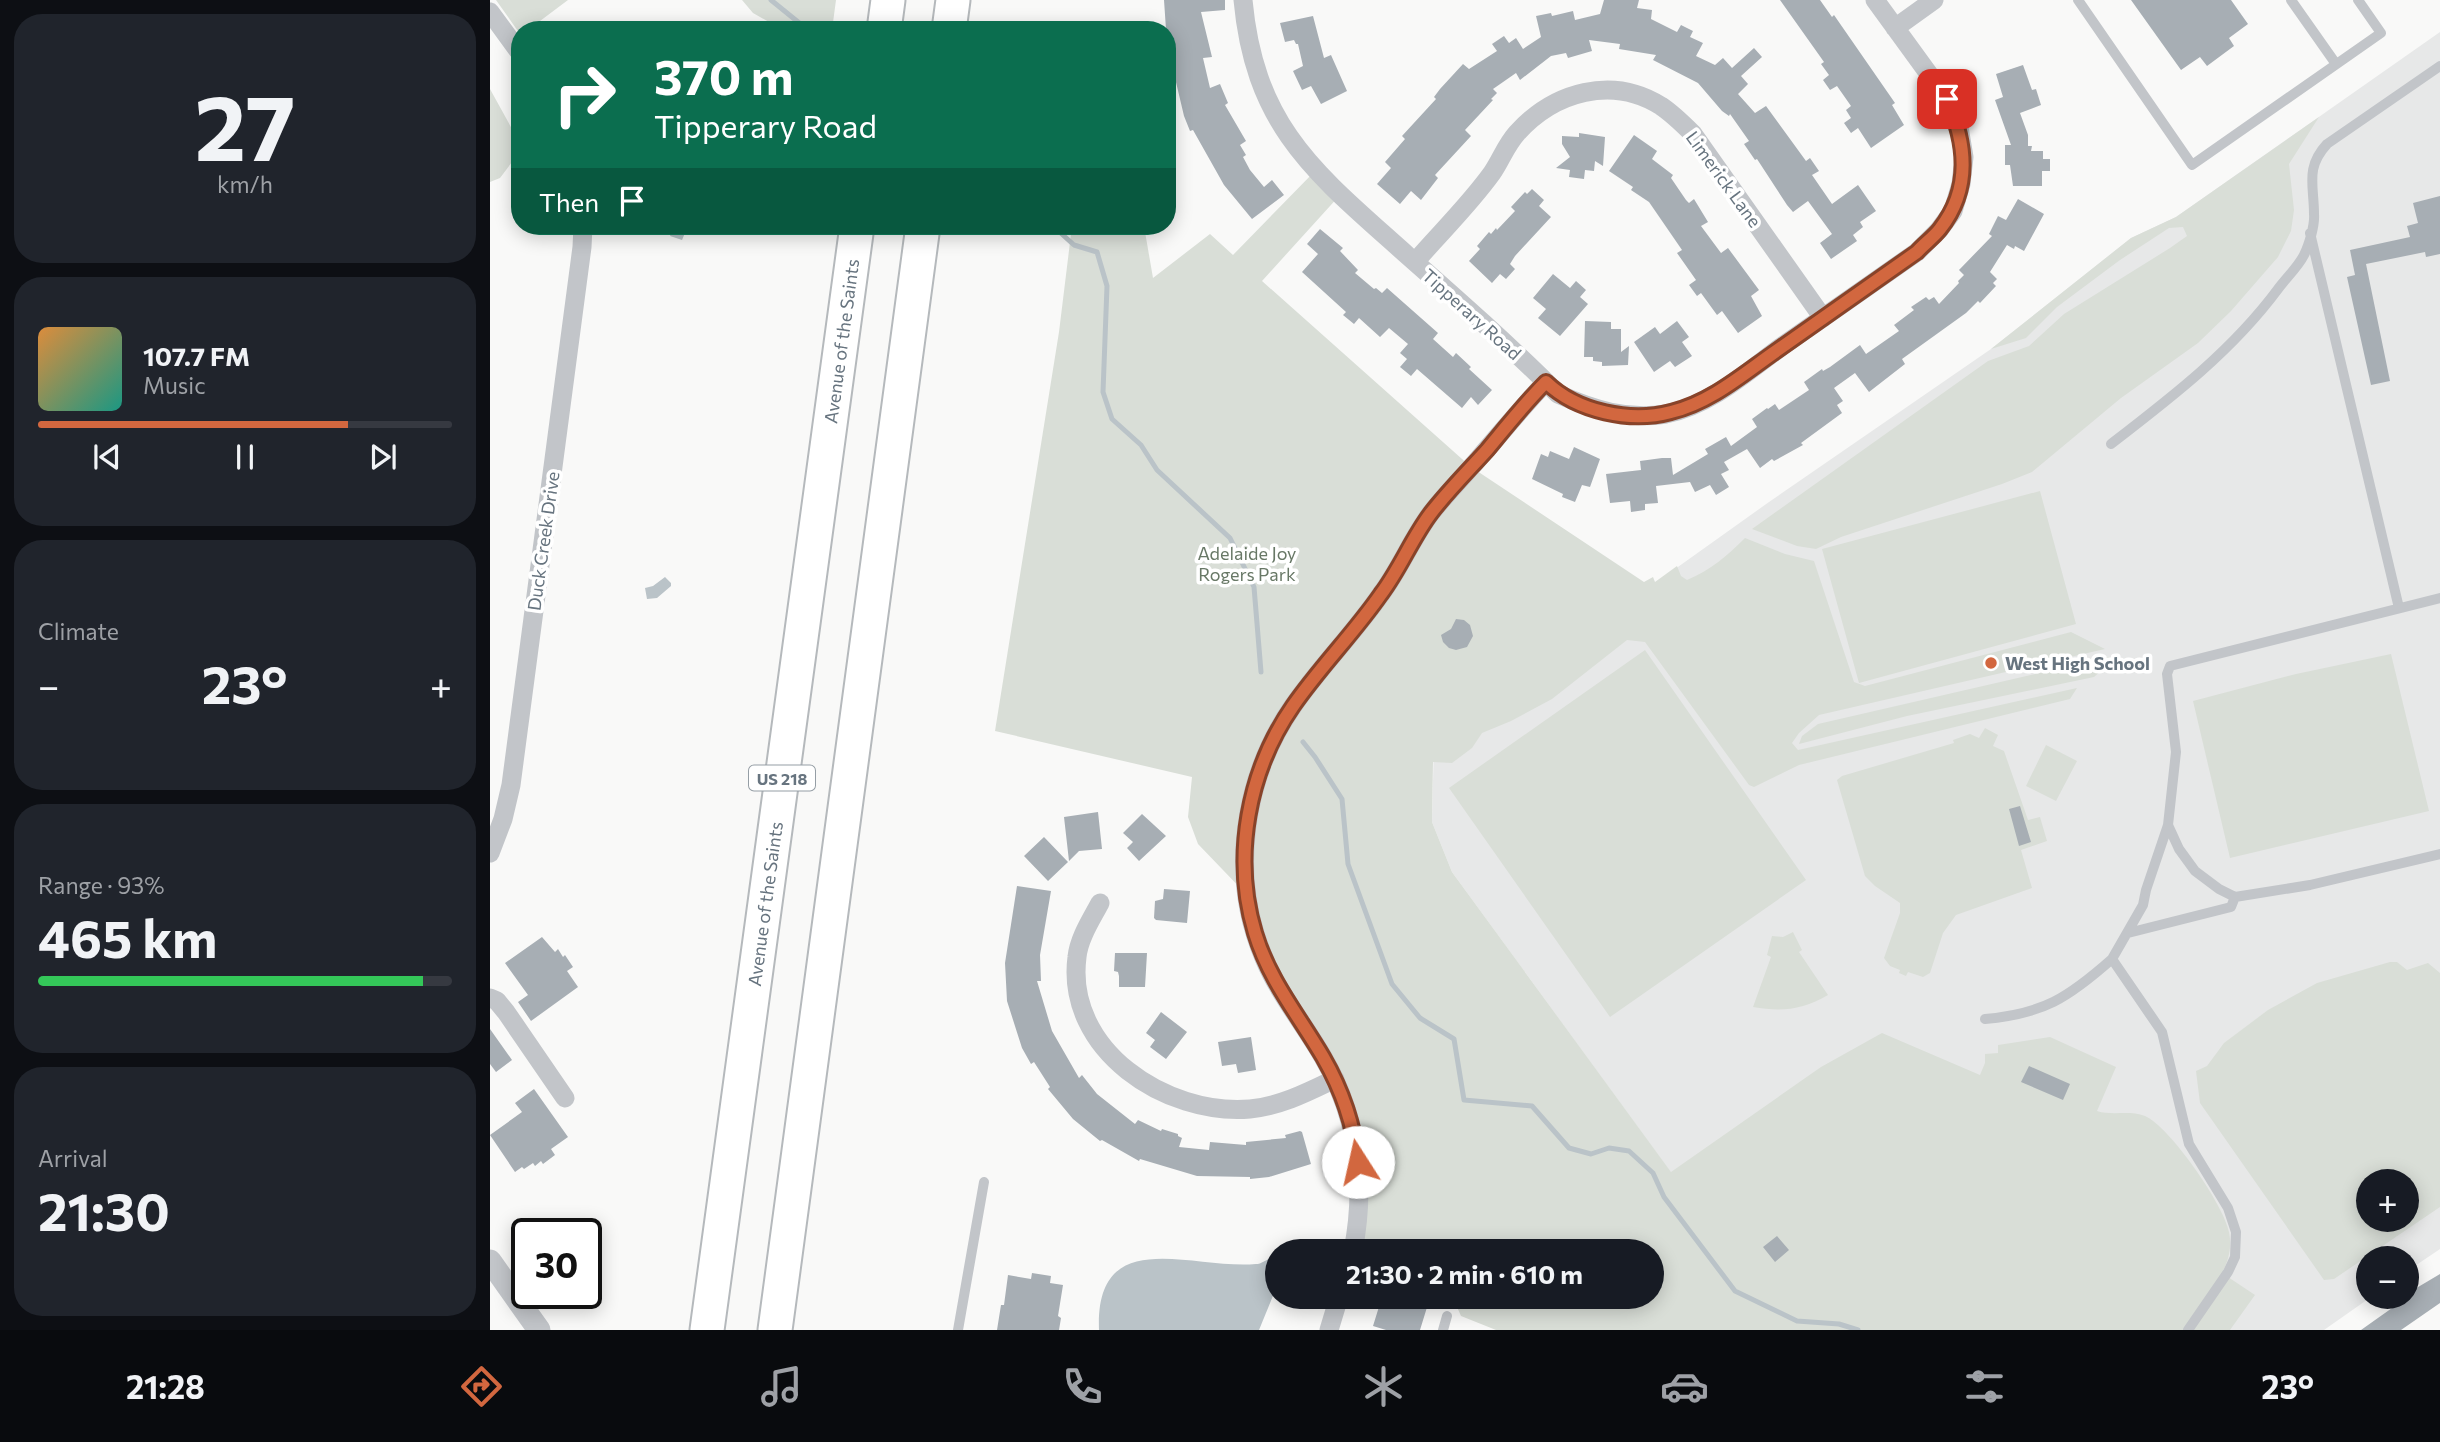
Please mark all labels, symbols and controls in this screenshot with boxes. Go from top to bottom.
text: 370 m [654,45,793,105]
icon: right [539,49,630,140]
text: 27 [194,68,296,180]
pin [1917,69,1977,129]
icon: arrive [1928,80,1966,118]
text: Tipperary Road [654,105,877,145]
street label: Limerick Lane [1682,127,1766,231]
text: km/h [217,170,273,198]
icon: arrive [613,182,651,220]
text: Then [539,186,599,217]
street label: Avenue of the Saints [819,257,863,425]
street label: Tipperary Road [1418,264,1526,364]
text: 107.7 FM [143,340,250,371]
text: Music [143,371,206,399]
icon: previous [88,438,126,476]
icon: pause [226,438,264,476]
icon: next [364,438,402,476]
street label: Duck Creek Drive [522,470,564,612]
park label: Adelaide Joy Rogers Park [1198,542,1296,585]
text: Climate [38,617,119,645]
text: 23° [202,651,288,715]
place label: West High School [2005,652,2150,674]
marker: West High School [1983,655,1999,671]
text: − [38,661,60,708]
text: + [430,661,452,708]
road number: US 218 [749,765,815,790]
street label: Avenue of the Saints [743,820,787,988]
text: Range · 93% [38,871,164,899]
text: 465 km [38,905,217,969]
position arrow [1321,1125,1395,1199]
text: Arrival [38,1144,108,1172]
map controls [2356,1169,2419,1309]
button: + [2356,1169,2419,1232]
text: 21:30 [38,1178,170,1242]
speed limit sign: 30 [511,1218,602,1309]
button: − [2356,1246,2419,1309]
text: 21:30 · 2 min · 610 m [1346,1258,1583,1289]
icon: directions [457,1362,506,1411]
icon: music [757,1362,806,1411]
icon: phone [1058,1362,1107,1411]
icon: climate [1359,1362,1408,1411]
icon: car [1660,1362,1709,1411]
icon: filters [1960,1362,2009,1411]
text: 21:28 [126,1366,205,1406]
text: 23° [2261,1366,2314,1406]

